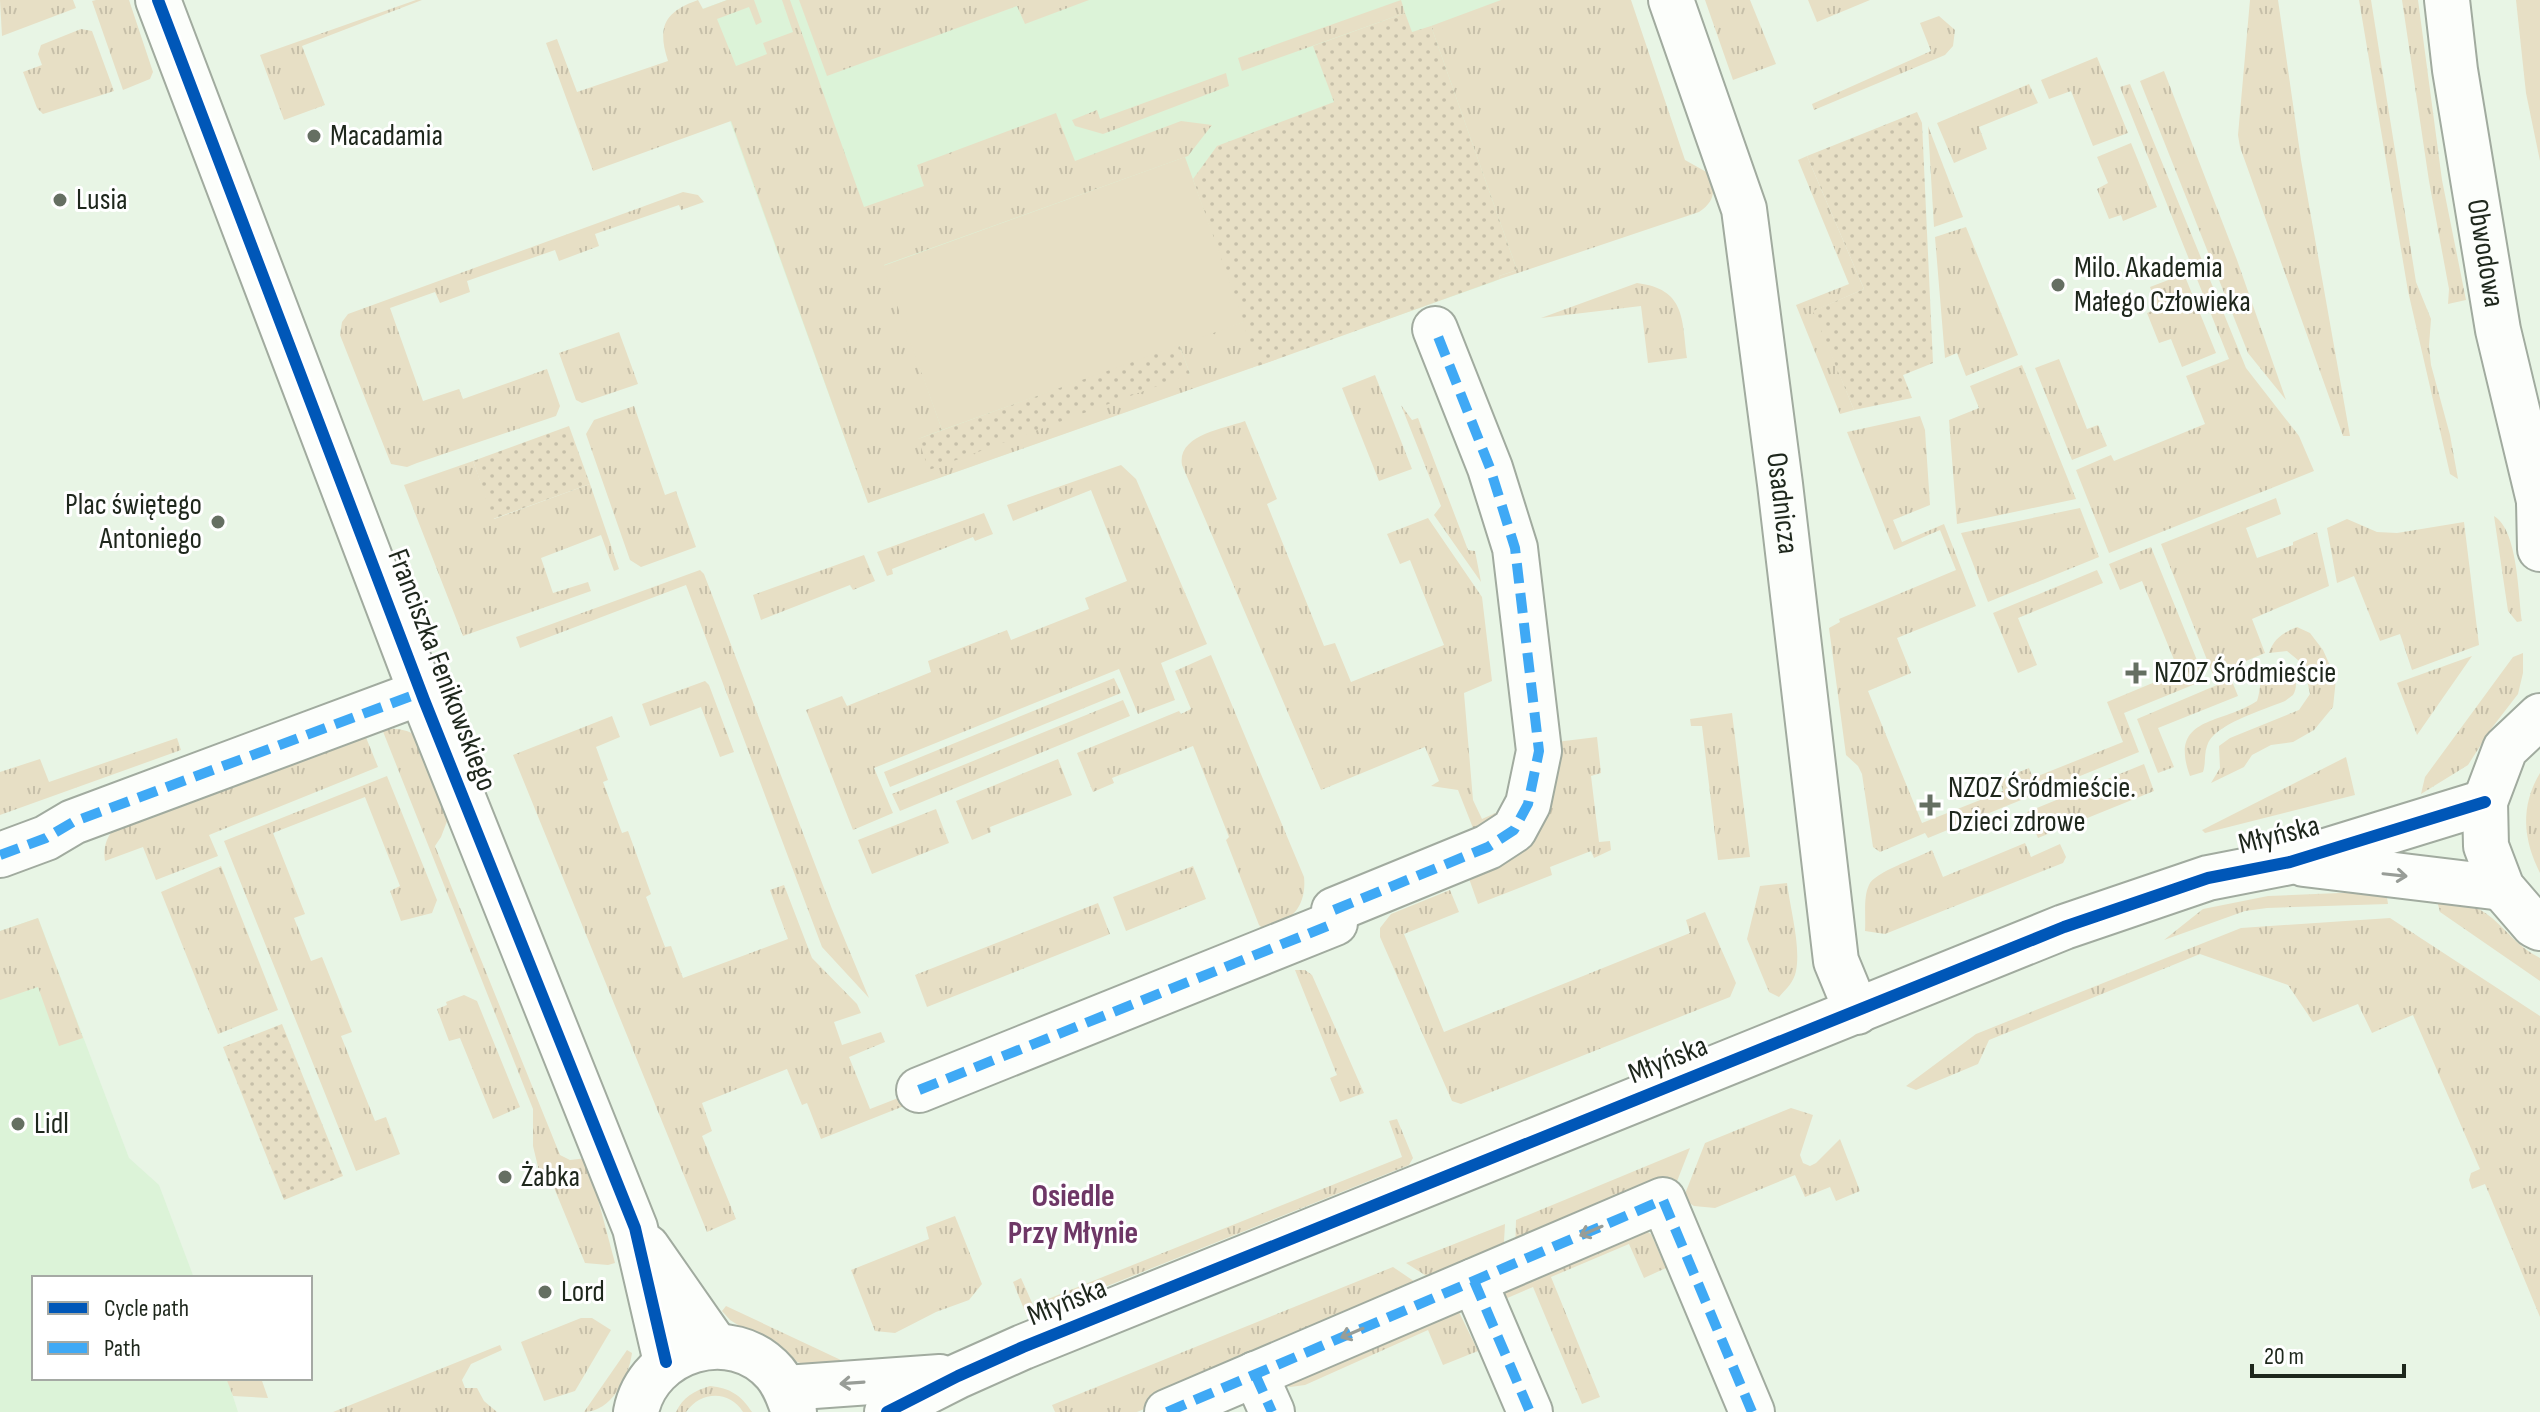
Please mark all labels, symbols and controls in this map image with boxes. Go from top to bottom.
place label: Macadamia [330,118,443,154]
marker: Macadamia [305,127,323,145]
place label: Lusia [76,182,128,218]
marker: Lusia [51,191,69,209]
street label: Obwodowa [2459,196,2512,310]
place label: Milo. Akademia Małego Człowieka [2074,250,2251,320]
marker: Milo. Akademia Małego Człowieka [2049,276,2067,294]
street label: Osadnicza [1758,450,1806,556]
place label: Plac świętego Antoniego [65,487,202,557]
marker: Plac świętego Antoniego [209,513,227,531]
street label: Franciszka Fenikowskiego [379,544,505,796]
place label: NZOZ Śródmieście [2154,655,2336,691]
marker: NZOZ Śródmieście [2125,662,2147,684]
place label: NZOZ Śródmieście. Dzieci zdrowe [1948,770,2136,840]
marker: NZOZ Śródmieście. Dzieci zdrowe [1919,794,1941,816]
street label: Młyńska [2235,808,2323,862]
one-way arrow [2381,867,2408,882]
street label: Młyńska [1623,1028,1713,1092]
place label: Lidl [34,1106,69,1142]
marker: Lidl [9,1115,27,1133]
place label: Żabka [521,1159,580,1195]
marker: Żabka [496,1168,514,1186]
district label: Osiedle Przy Młynie [1008,1177,1138,1253]
one-way arrow [1579,1224,1603,1239]
street label: Młyńska [1022,1270,1112,1334]
place label: Lord [561,1274,605,1310]
legend [32,1276,312,1380]
marker: Lord [536,1283,554,1301]
text: Cycle path [104,1294,189,1323]
one-way arrow [1340,1327,1365,1342]
scale bar [2252,1328,2404,1378]
text: Path [104,1334,141,1363]
text: 20 m [2264,1342,2304,1371]
one-way arrow [839,1376,866,1391]

